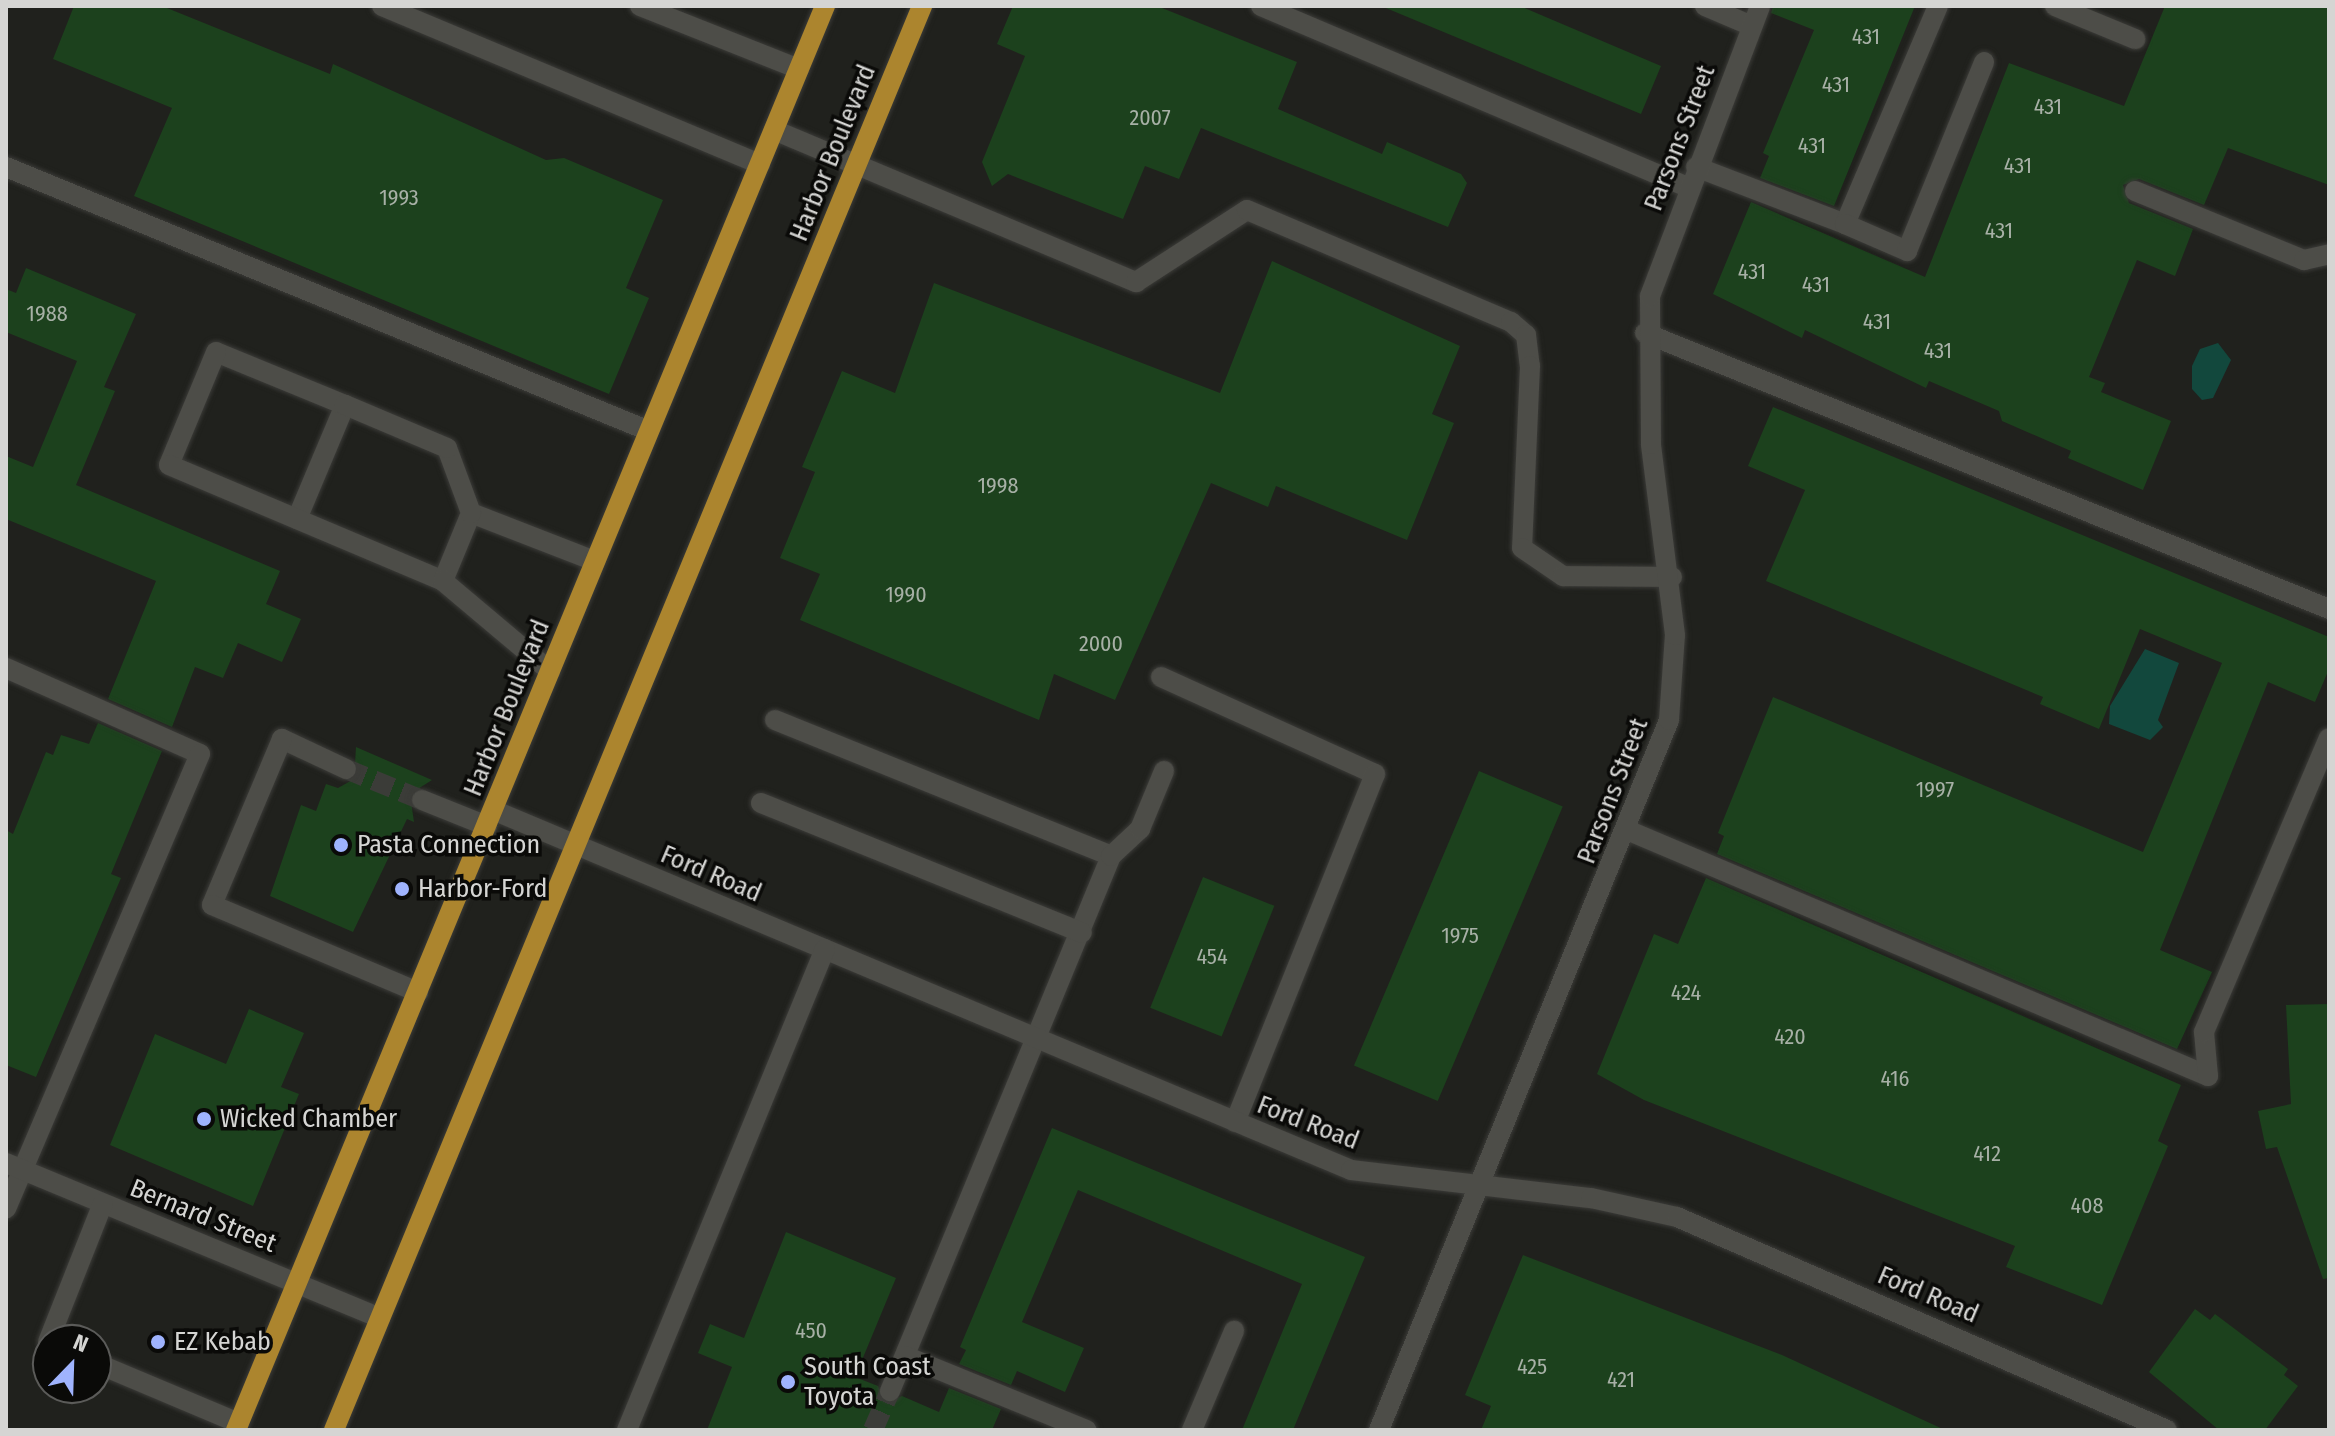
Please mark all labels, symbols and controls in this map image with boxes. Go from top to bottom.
house number: 431 [1852,24,1880,50]
street label: Harbor Boulevard [783,60,883,246]
street label: Parsons Street [1638,61,1722,215]
house number: 431 [1822,72,1850,98]
house number: 431 [2034,94,2062,120]
house number: 2007 [1129,105,1171,131]
house number: 431 [1798,133,1826,159]
house number: 431 [2004,153,2032,179]
house number: 1993 [379,185,419,211]
house number: 431 [1985,218,2013,244]
house number: 431 [1738,259,1766,285]
house number: 431 [1802,272,1830,298]
house number: 1988 [26,301,68,327]
house number: 431 [1863,309,1891,335]
house number: 431 [1924,338,1952,364]
house number: 1998 [978,473,1018,499]
house number: 1990 [885,582,927,608]
street label: Harbor Boulevard [457,615,557,801]
house number: 2000 [1079,631,1123,657]
street label: Parsons Street [1571,714,1655,868]
house number: 1997 [1916,777,1954,803]
place label: Pasta Connection [357,829,540,861]
marker: Pasta Connection [332,836,350,854]
street label: Ford Road [656,839,766,909]
place label: Harbor-Ford [418,873,547,905]
marker: Harbor-Ford [393,880,411,898]
house number: 1975 [1441,923,1479,949]
house number: 454 [1196,944,1228,970]
house number: 424 [1671,980,1701,1006]
house number: 420 [1774,1024,1806,1050]
house number: 416 [1881,1066,1909,1092]
street label: Ford Road [1253,1089,1363,1157]
place label: Wicked Chamber [220,1103,397,1135]
marker: Wicked Chamber [195,1110,213,1128]
house number: 412 [1973,1141,2001,1167]
street label: Bernard Street [125,1173,281,1259]
house number: 408 [2070,1193,2104,1219]
street label: Ford Road [1873,1260,1983,1330]
house number: 450 [795,1318,827,1344]
north arrow [32,1324,112,1404]
place label: EZ Kebab [174,1326,271,1358]
text: N [69,1328,92,1358]
marker: EZ Kebab [149,1333,167,1351]
place label: South Coast Toyota [804,1351,931,1412]
house number: 425 [1517,1354,1547,1380]
house number: 421 [1607,1367,1635,1393]
marker: South Coast Toyota [779,1373,797,1391]

